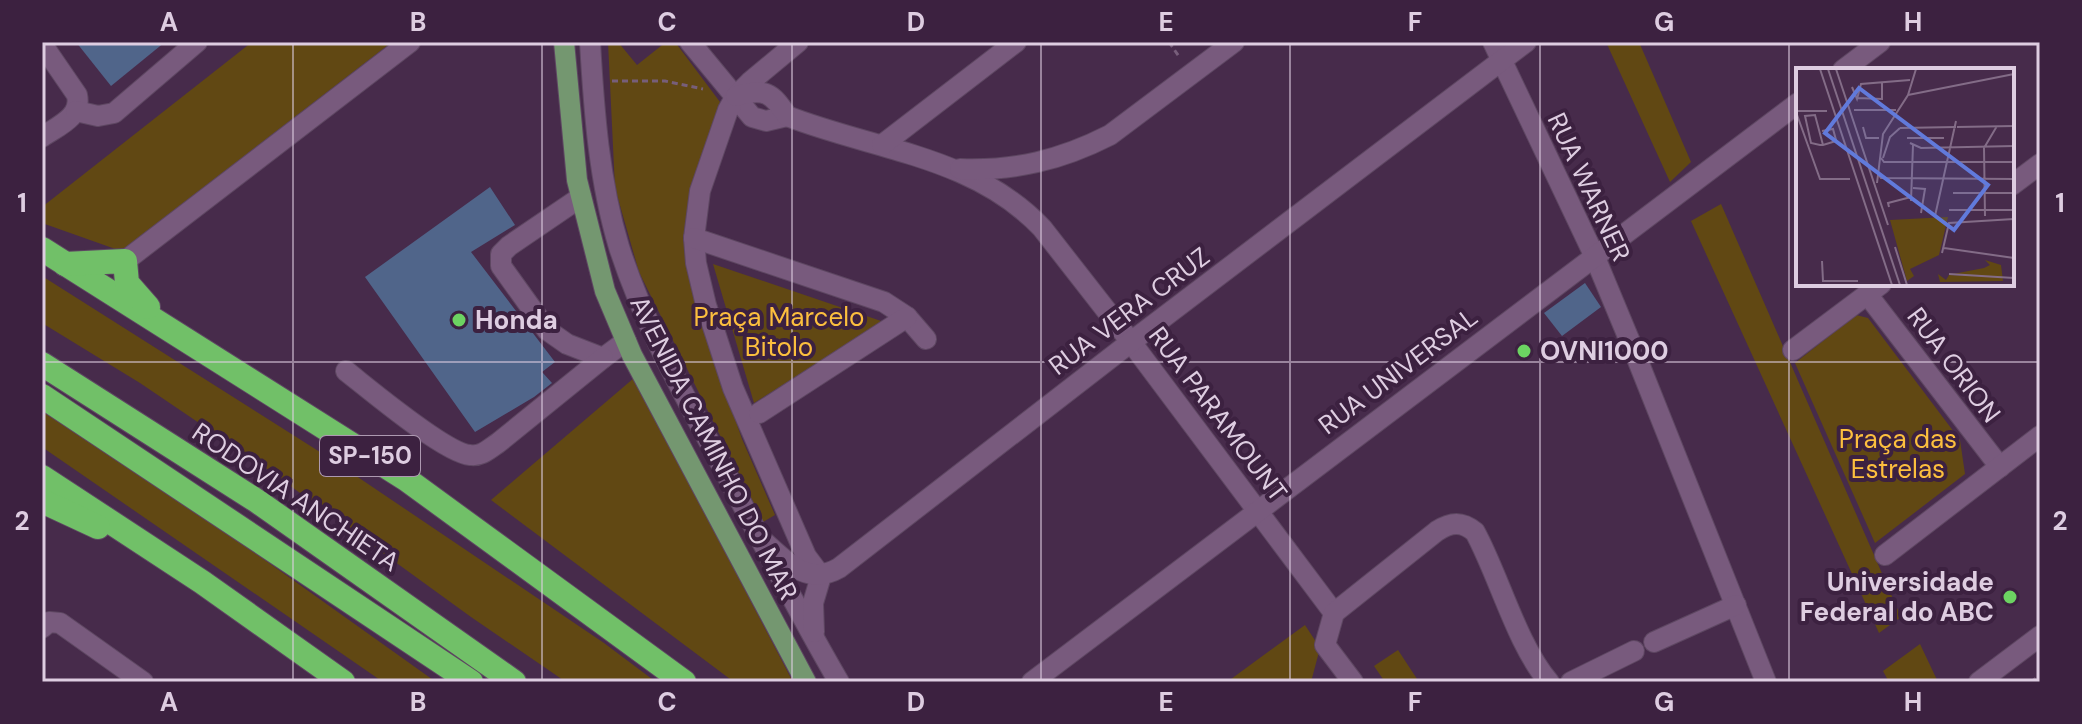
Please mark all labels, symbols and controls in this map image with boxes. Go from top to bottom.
text: A [160,5,178,39]
text: B [410,5,426,39]
text: C [657,5,677,39]
text: D [907,5,925,39]
text: E [1158,5,1174,39]
text: F [1408,5,1422,39]
text: G [1654,5,1674,39]
text: H [1904,5,1922,39]
inset map [1796,68,2014,286]
street label: RUA WARNER [1540,107,1638,267]
text: 1 [17,186,27,220]
text: 1 [2055,186,2065,220]
street label: RUA VERA CRUZ [1042,239,1216,383]
street label: AVENIDA CAMINHO DO MAR [622,290,806,606]
park label: Praça Marcelo Bitolo [694,300,864,364]
street label: RUA UNIVERSAL [1312,300,1484,442]
street label: RUA ORION [1900,301,2008,429]
place label: Honda [475,303,558,337]
marker: Honda [450,311,468,329]
street label: RUA PARAMOUNT [1141,320,1295,508]
place label: OVNI1000 [1540,334,1669,368]
marker: OVNI1000 [1515,342,1533,360]
street label: RODOVIA ANCHIETA [186,415,406,579]
park label: Praça das Estrelas [1839,422,1957,486]
road number: SP-150 [320,436,420,476]
text: 2 [14,504,30,538]
text: 2 [2052,504,2068,538]
place label: Universidade Federal do ABC [1800,565,1994,629]
marker: Universidade Federal do ABC [2001,588,2019,606]
text: A [160,685,178,719]
text: B [410,685,426,719]
text: C [657,685,677,719]
text: D [907,685,925,719]
text: E [1158,685,1174,719]
text: F [1408,685,1422,719]
text: G [1654,685,1674,719]
text: H [1904,685,1922,719]

